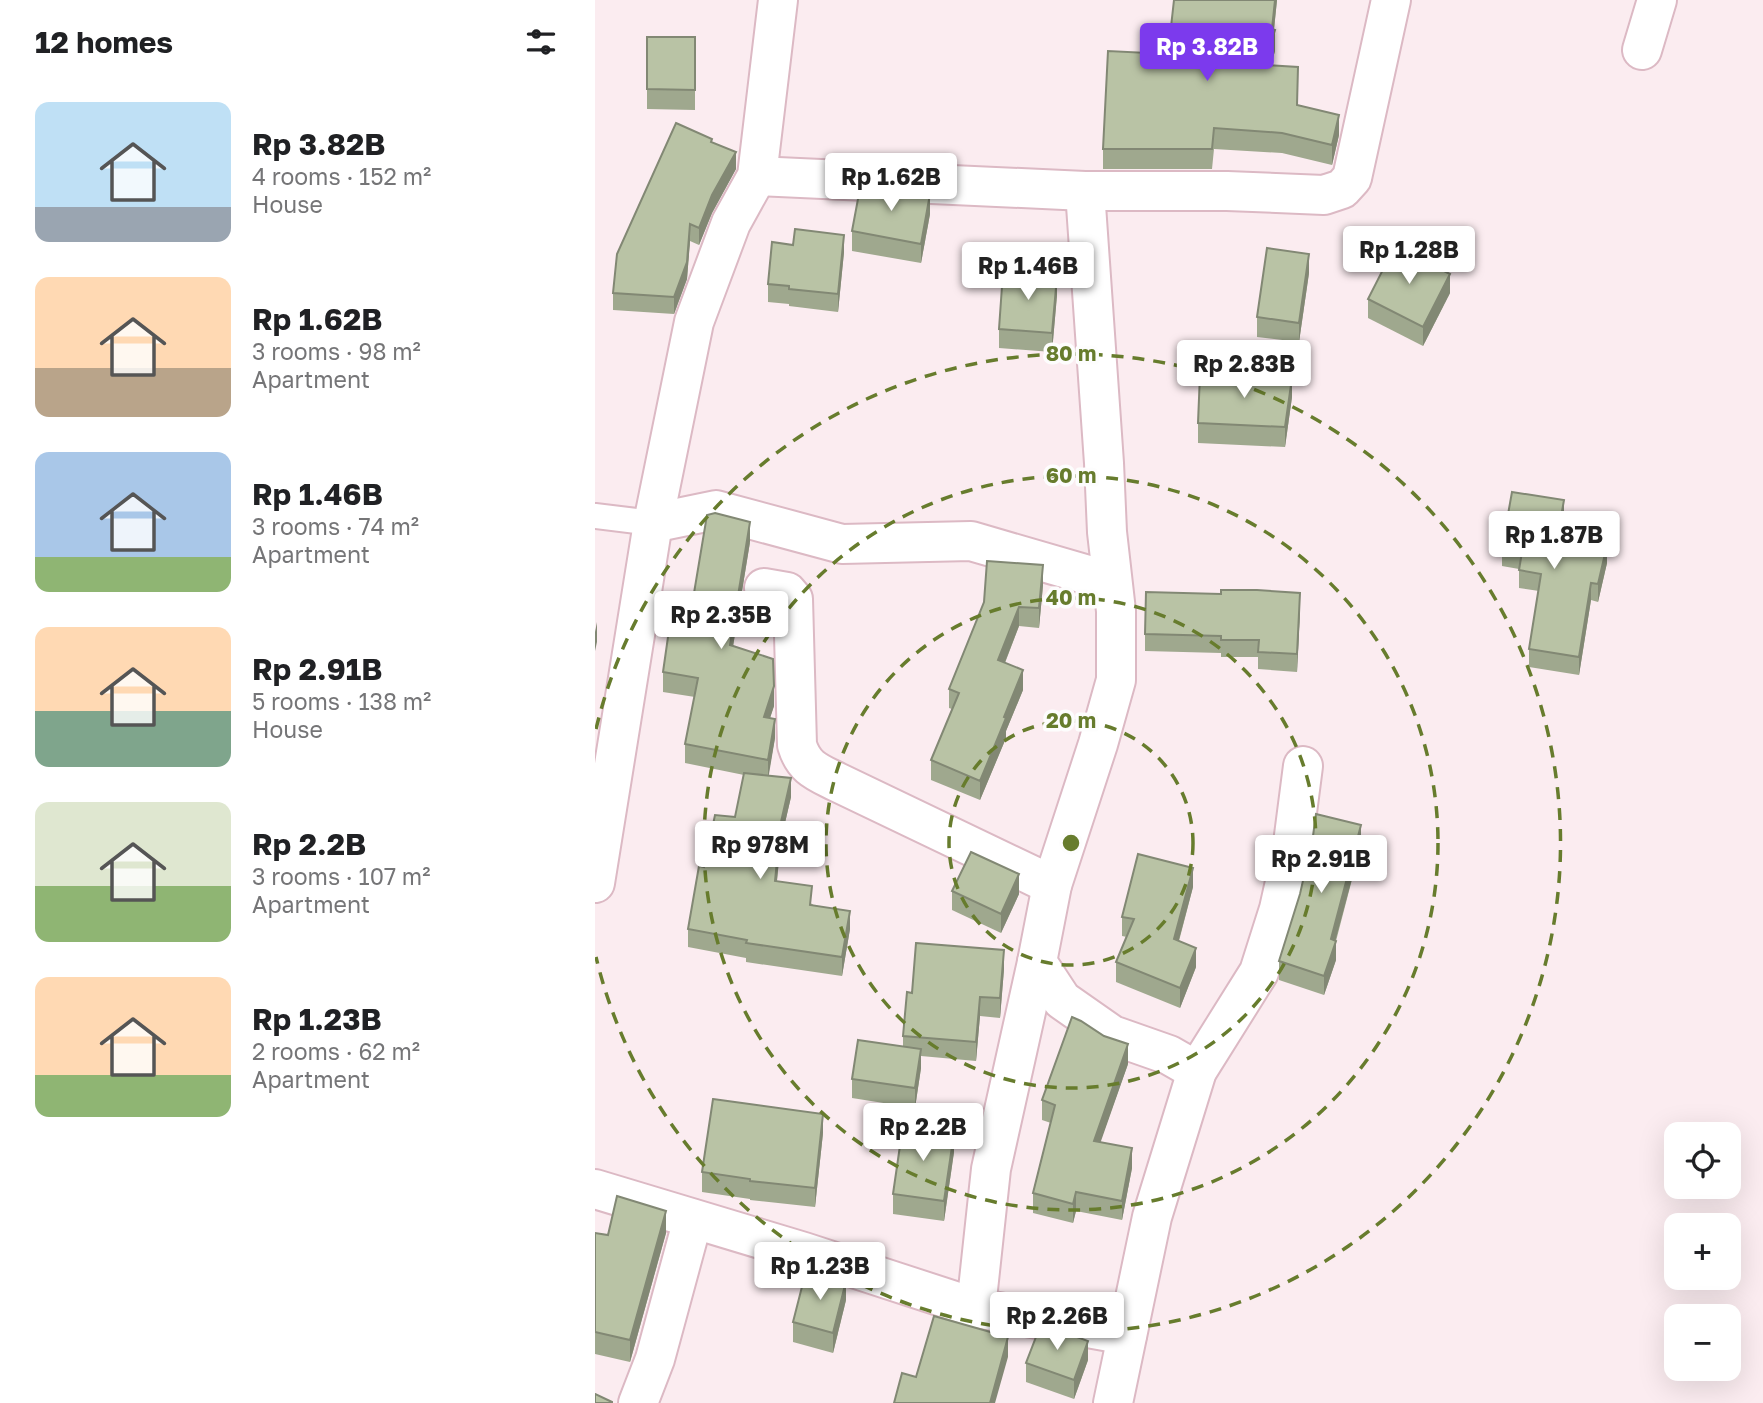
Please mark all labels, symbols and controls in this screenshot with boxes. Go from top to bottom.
icon: filters [522,23,560,61]
text: 12 homes [35,24,173,60]
pin: Rp 3.82B [1135,24,1279,83]
text: Rp 3.82B [1156,32,1258,60]
text: Rp 3.82B [252,126,385,162]
icon: home [91,130,175,214]
pin: Rp 1.62B [819,154,963,213]
text: 4 rooms · 152 m² [252,162,431,190]
text: Rp 1.62B [841,162,941,190]
text: House [252,190,323,218]
pin: Rp 1.28B [1337,226,1481,286]
text: Rp 1.28B [1359,235,1459,263]
pin: Rp 1.46B [956,243,1100,302]
text: Rp 1.46B [978,251,1078,279]
text: Rp 1.62B [252,301,382,337]
icon: home [91,305,175,389]
text: 3 rooms · 98 m² [252,337,421,365]
text: 80 m [1046,340,1096,366]
pin: Rp 2.83B [1172,340,1316,400]
text: Rp 2.83B [1193,349,1295,377]
text: Apartment [252,365,370,393]
text: 60 m [1046,462,1096,488]
text: Rp 1.46B [252,476,383,512]
icon: home [91,480,175,564]
text: 3 rooms · 74 m² [252,512,419,540]
pin: Rp 1.87B [1482,512,1626,571]
text: Rp 1.87B [1505,520,1603,548]
text: Apartment [252,540,370,568]
text: 40 m [1046,584,1096,610]
pin: Rp 2.35B [649,592,793,651]
text: Rp 2.35B [670,600,772,628]
text: Rp 2.91B [252,651,382,687]
icon: home [91,655,175,739]
text: 5 rooms · 138 m² [252,687,431,715]
text: 20 m [1046,707,1096,733]
text: House [252,715,323,743]
pin: Rp 978M [695,822,825,881]
text: Rp 2.2B [252,826,366,862]
icon: home [91,830,175,914]
text: Rp 978M [711,830,809,858]
centre of rings [1059,831,1083,855]
pin: Rp 2.91B [1249,836,1393,895]
text: Rp 2.91B [1271,844,1371,872]
text: 3 rooms · 107 m² [252,862,430,890]
text: Apartment [252,890,370,918]
text: Rp 1.23B [252,1001,382,1037]
icon: home [91,1005,175,1089]
text: 2 rooms · 62 m² [252,1037,420,1065]
text: Apartment [252,1065,370,1093]
pin: Rp 2.2B [858,1104,988,1163]
text: Rp 2.2B [879,1112,967,1140]
map controls [1664,1122,1741,1381]
button: locate [1664,1122,1741,1199]
button: + [1664,1213,1741,1290]
pin: Rp 1.23B [748,1242,892,1302]
text: Rp 1.23B [770,1251,870,1279]
pin: Rp 2.26B [985,1292,1129,1352]
text: Rp 2.26B [1006,1301,1108,1329]
button: − [1664,1304,1741,1381]

